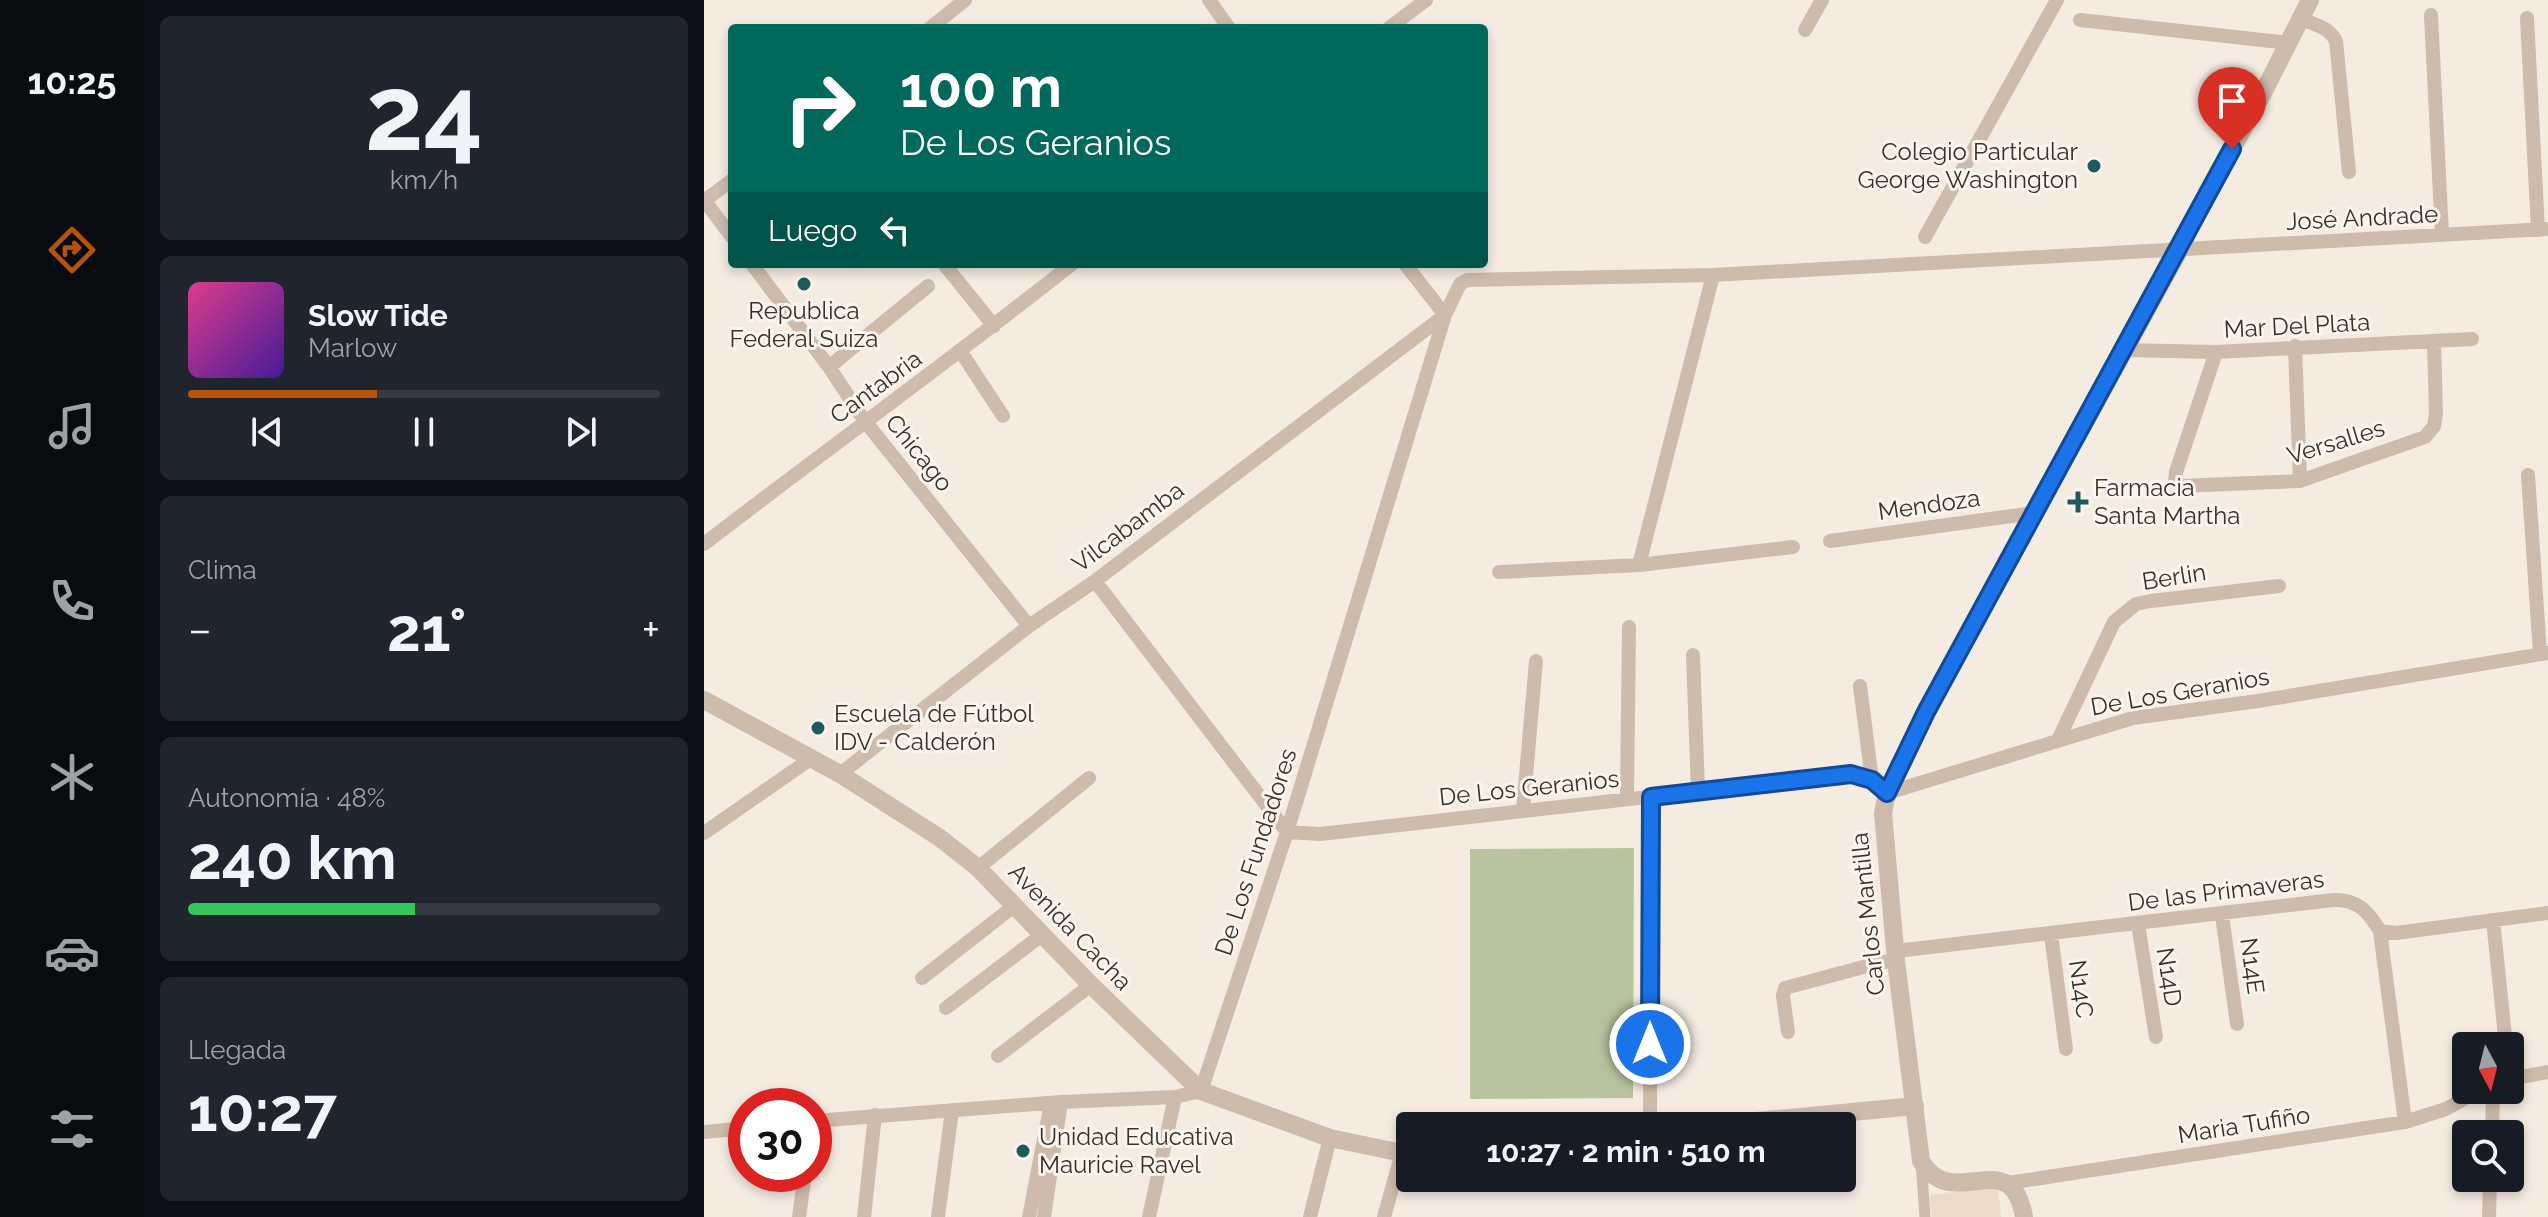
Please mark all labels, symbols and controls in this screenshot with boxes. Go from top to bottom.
text: 24 [365,52,483,174]
text: 100 m [900,54,1062,120]
icon: right [768,56,872,160]
text: 10:25 [27,60,117,102]
pin [2198,67,2266,149]
icon: arrive [2210,79,2254,123]
text: De Los Geranios [900,121,1171,163]
place label: Colegio Particular George Washington [1857,137,2079,194]
marker: Colegio Particular George Washington [2085,157,2103,175]
text: km/h [390,165,458,195]
street label: José Andrade [2285,199,2439,236]
icon: left [873,208,917,252]
text: Luego [768,213,857,248]
icon: directions [44,222,100,278]
marker: Republica Federal Suiza [795,275,813,293]
place label: Republica Federal Suiza [730,296,878,353]
text: Slow Tide [308,298,448,333]
street label: Mar Del Plata [2223,307,2371,344]
text: Marlow [308,333,397,363]
street label: Cantabria [824,344,927,430]
icon: music [44,398,100,454]
street label: Chicago [879,408,959,497]
icon: previous [245,410,289,454]
icon: pause [402,410,446,454]
icon: next [559,410,603,454]
street label: Versalles [2284,413,2388,470]
place label: Farmacia Santa Martha [2094,473,2240,530]
street label: Vilcabamba [1066,475,1189,578]
street label: Mendoza [1876,483,1982,526]
marker: Farmacia Santa Martha [2069,493,2087,511]
text: Clima [188,555,257,585]
street label: Berlin [2140,557,2208,596]
icon: phone [44,573,100,629]
text: 21° [387,595,466,665]
text: − [188,604,212,655]
text: + [642,604,660,655]
street label: De Los Geranios [2088,662,2272,721]
place label: Escuela de Fútbol IDV - Calderón [834,699,1034,756]
marker: Escuela de Fútbol IDV - Calderón [809,719,827,737]
street label: De Los Fundadores [1208,745,1303,959]
icon: climate [44,749,100,805]
street label: De Los Geranios [1437,764,1620,811]
text: Autonomía · 48% [188,783,385,813]
text: 240 km [188,823,397,893]
street label: Carlos Mantilla [1845,831,1890,997]
street label: Avenida Cacha [1003,857,1138,996]
street label: De las Primaveras [2126,864,2326,917]
icon: car [44,925,100,981]
street label: N14E [2234,936,2271,996]
street label: N14D [2151,945,2188,1008]
street label: N14C [2063,958,2100,1020]
position arrow [1608,1002,1692,1086]
north arrow [2452,1032,2524,1104]
map controls [2452,1032,2524,1192]
text: Llegada [188,1035,286,1065]
text: 10:27 [188,1075,337,1145]
speed limit sign: 30 [728,1088,832,1192]
street label: Maria Tufiño [2176,1100,2312,1149]
icon: filters [44,1101,100,1157]
button: search [2452,1120,2524,1192]
place label: Unidad Educativa Mauricie Ravel [1039,1122,1234,1179]
text: 10:27 · 2 min · 510 m [1486,1134,1766,1169]
marker: Unidad Educativa Mauricie Ravel [1014,1142,1032,1160]

